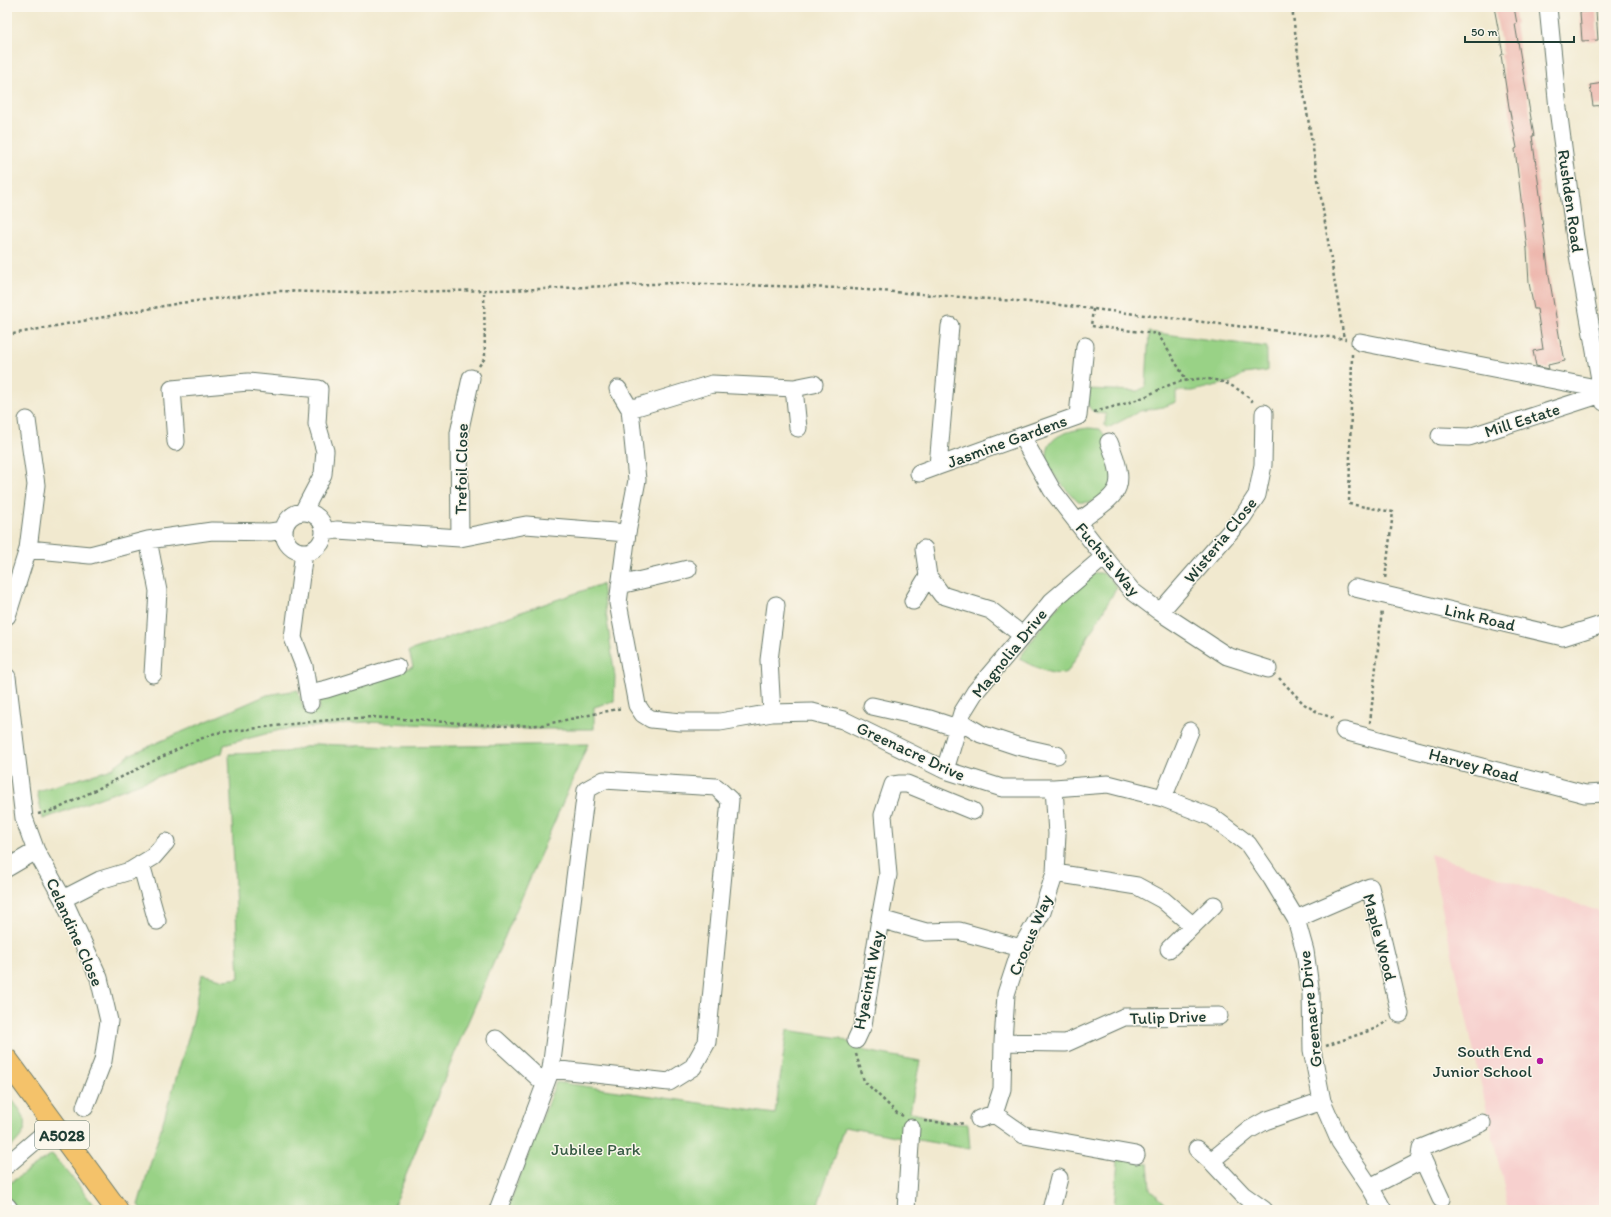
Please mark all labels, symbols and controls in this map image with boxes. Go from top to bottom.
scale bar [1465,18,1574,44]
text: 50 m [1471,25,1497,39]
street label: Rushden Road [1554,148,1588,254]
street label: Mill Estate [1482,398,1562,442]
street label: Jasmine Gardens [944,410,1070,472]
street label: Trefoil Close [450,423,472,515]
street label: Wisteria Close [1179,493,1261,587]
street label: Fuchsia Way [1071,518,1145,600]
street label: Link Road [1443,599,1518,635]
street label: Magnolia Drive [967,604,1051,702]
street label: Greenacre Drive [854,717,968,785]
street label: Harvey Road [1427,743,1522,787]
street label: Celandine Close [42,875,108,989]
street label: Crocus Way [1004,891,1056,979]
street label: Maple Wood [1359,891,1401,983]
street label: Hyacinth Way [849,929,887,1031]
street label: Greenacre Drive [1294,950,1326,1068]
street label: Tulip Drive [1129,1006,1207,1028]
place label: South End Junior School [1433,1041,1533,1081]
marker: South End Junior School [1535,1056,1545,1066]
road number: A5028 [35,1121,89,1149]
park label: Jubilee Park [551,1139,641,1159]

